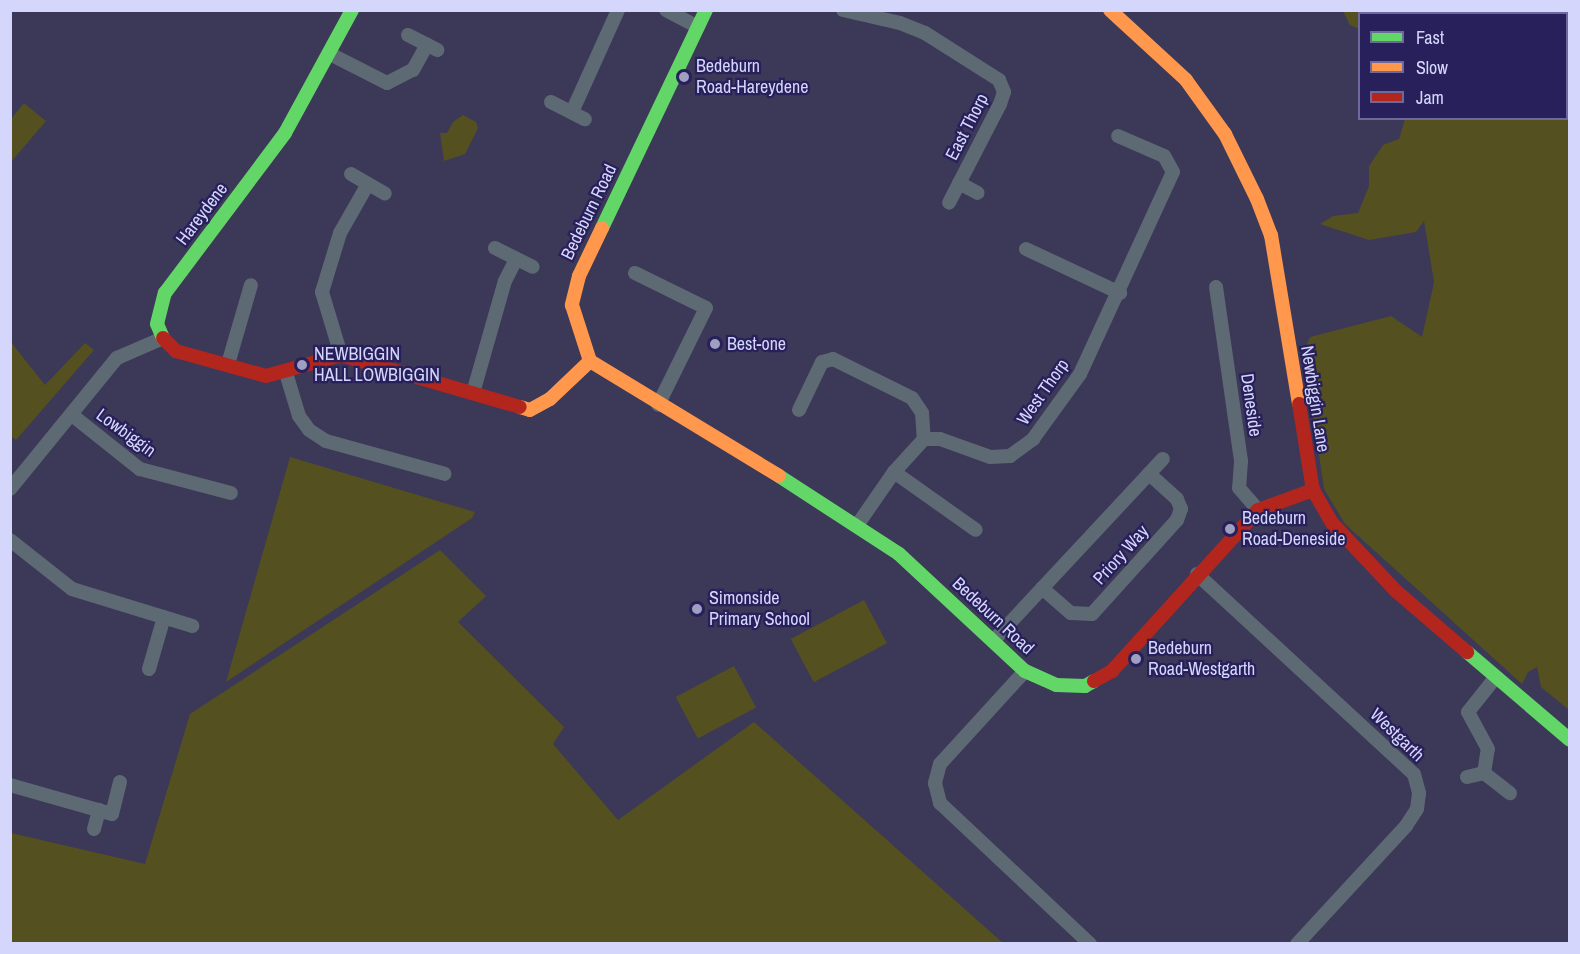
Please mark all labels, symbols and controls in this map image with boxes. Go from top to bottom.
legend [1358,12,1568,120]
text: Fast [1416,25,1444,50]
text: Slow [1416,55,1448,80]
place label: Bedeburn Road-Hareydene [696,56,808,98]
marker: Bedeburn Road-Hareydene [677,70,691,84]
text: Jam [1416,85,1444,110]
street label: East Thorp [941,90,993,164]
street label: Bedeburn Road [557,161,621,263]
street label: Hareydene [172,179,232,249]
place label: Best-one [727,333,786,355]
marker: Best-one [708,337,722,351]
place label: NEWBIGGIN HALL LOWBIGGIN [314,344,440,386]
street label: Newbiggin Lane [1296,344,1334,454]
street label: West Thorp [1012,355,1074,429]
marker: NEWBIGGIN HALL LOWBIGGIN [295,358,309,372]
street label: Deneside [1236,372,1266,438]
street label: Lowbiggin [92,404,160,462]
place label: Bedeburn Road-Deneside [1242,508,1345,550]
street label: Priory Way [1089,521,1153,589]
marker: Bedeburn Road-Deneside [1223,522,1237,536]
street label: Bedeburn Road [948,573,1038,659]
place label: Simonside Primary School [709,588,810,630]
marker: Simonside Primary School [690,602,704,616]
place label: Bedeburn Road-Westgarth [1148,638,1255,680]
marker: Bedeburn Road-Westgarth [1129,652,1143,666]
street label: Westgarth [1365,704,1429,766]

